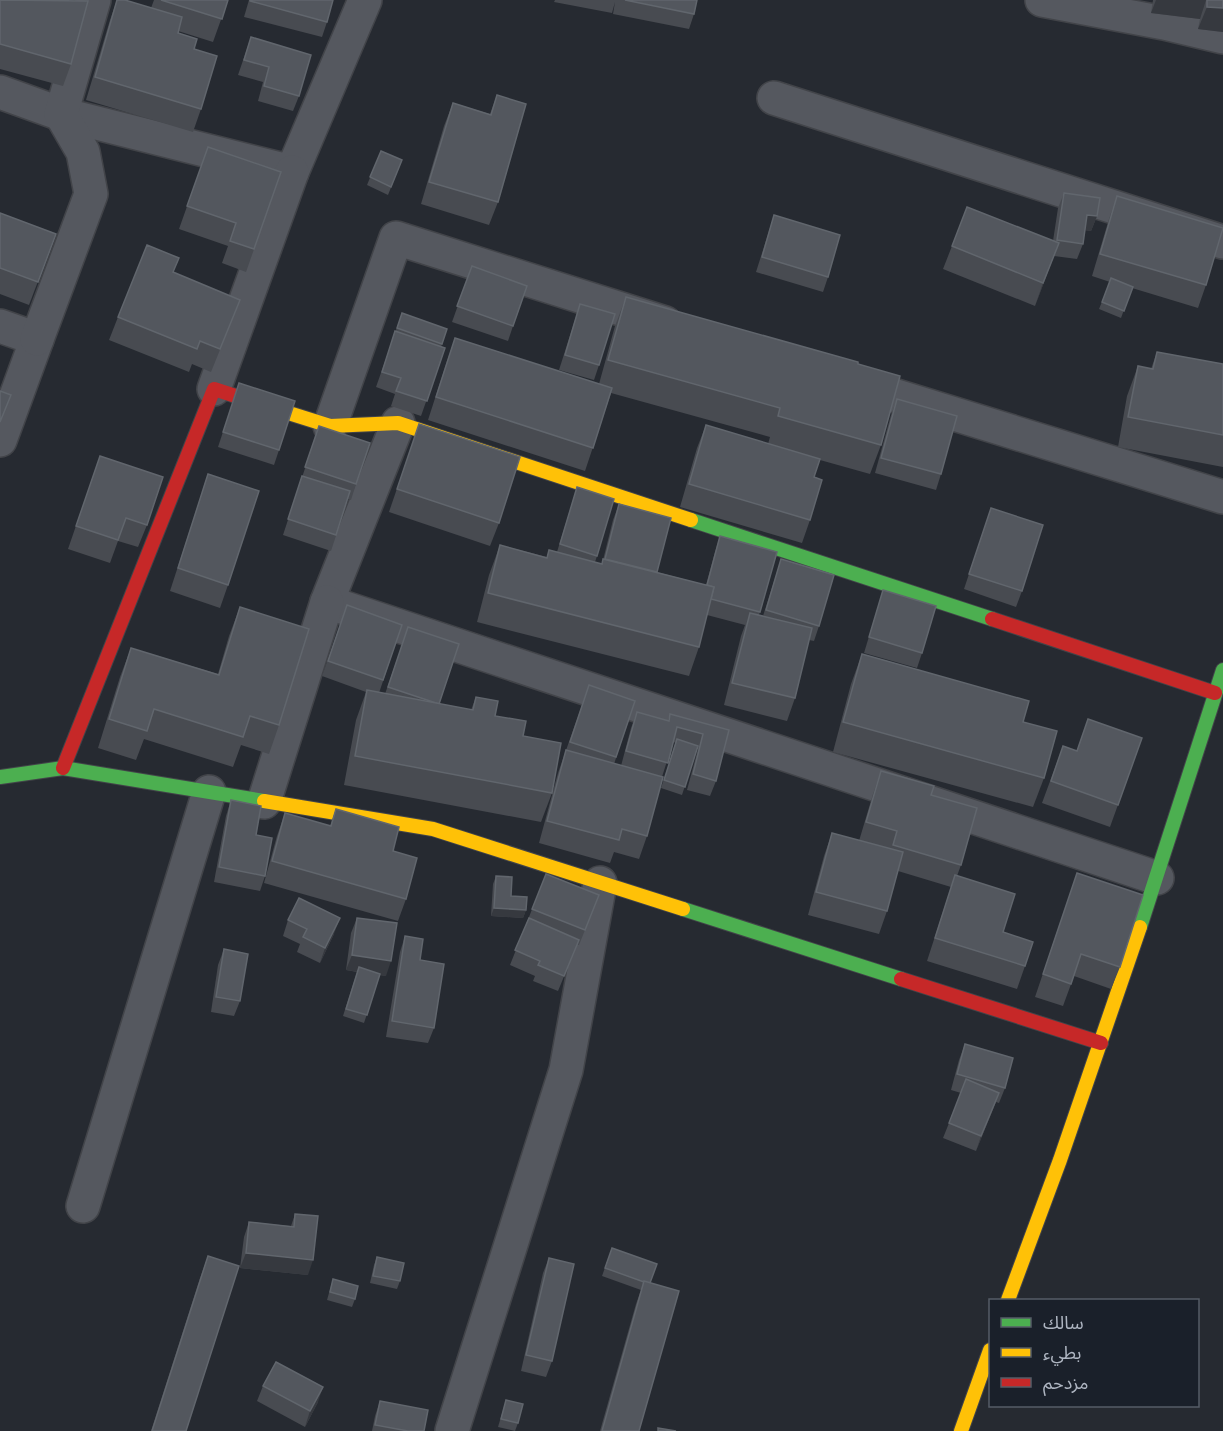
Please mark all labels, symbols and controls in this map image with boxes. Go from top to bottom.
legend [989,1299,1199,1407]
text: سالك [1043,1310,1084,1334]
text: بطيء [1043,1340,1081,1366]
text: مزدحم [1043,1370,1088,1396]

